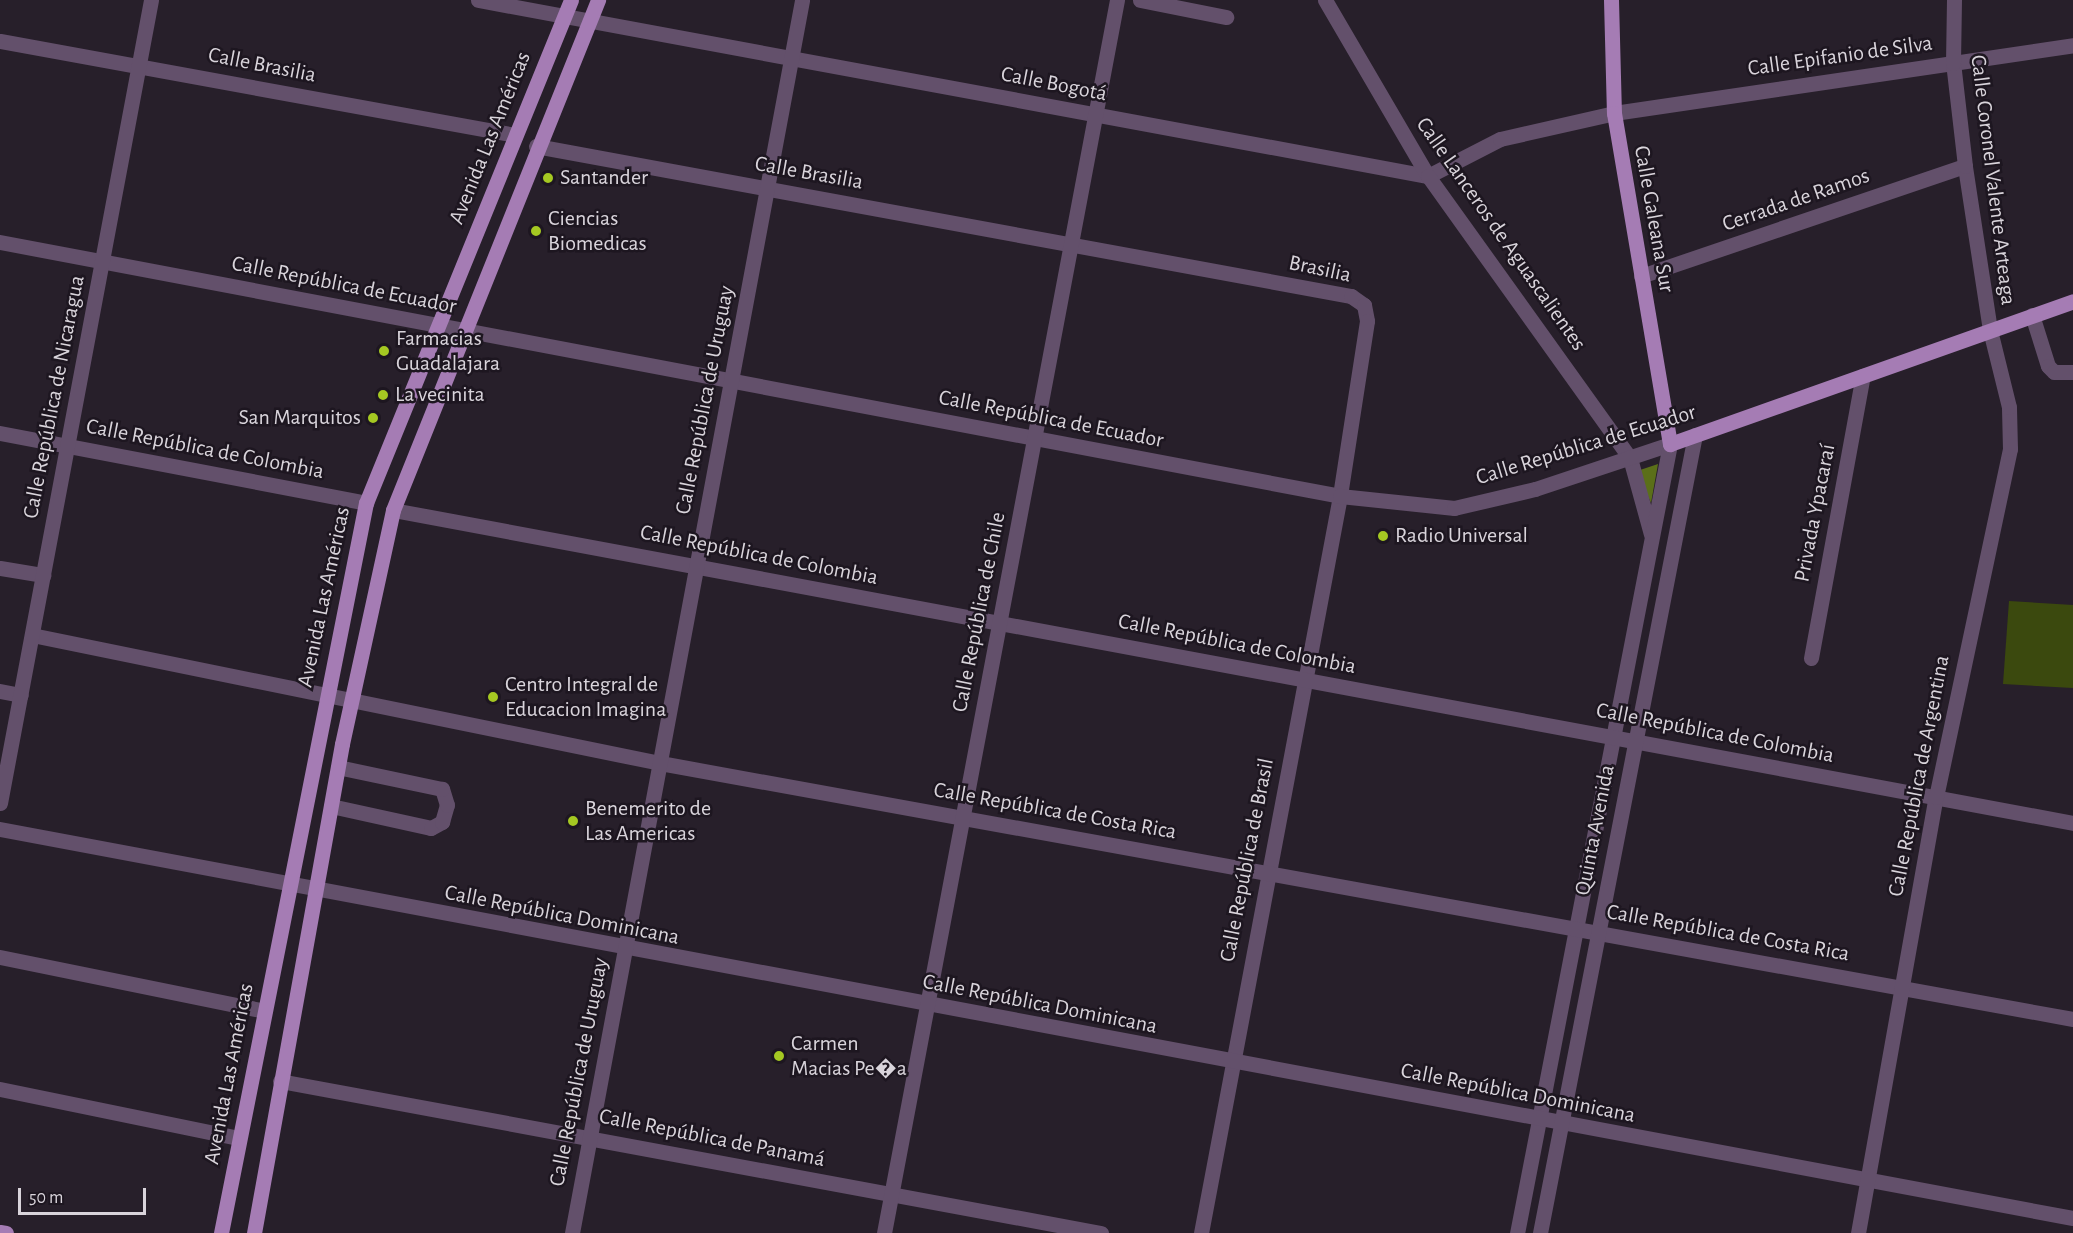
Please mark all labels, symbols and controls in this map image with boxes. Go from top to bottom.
street label: Calle Epifanio de Silva [1746,30,1934,82]
street label: Calle Brasilia [206,42,318,88]
street label: Avenida Las Américas [443,48,537,228]
street label: Calle Coronel Valente Arteaga [1965,53,2021,307]
street label: Calle Bogotá [999,61,1109,107]
street label: Calle Lanceros de Aguascalientes [1410,112,1592,356]
street label: Calle Galeana Sur [1628,144,1680,294]
street label: Calle Brasilia [753,151,865,195]
street label: Cerrada de Ramos [1719,162,1873,238]
place label: Santander [560,165,648,191]
marker: Santander [541,171,555,185]
place label: Ciencias Biomedicas [548,205,647,256]
marker: Ciencias Biomedicas [529,224,543,238]
street label: Calle República de Ecuador [229,250,459,320]
street label: Brasilia [1286,250,1354,288]
street label: Calle República de Nicaragua [17,273,91,521]
street label: Calle República de Uruguay [670,283,740,517]
place label: Farmacias Guadalajara [396,325,500,376]
marker: Farmacias Guadalajara [377,344,391,358]
place label: La vecinita [395,382,485,408]
street label: Calle República de Ecuador [936,384,1166,454]
marker: La vecinita [376,388,390,402]
street label: Calle República de Ecuador [1473,399,1699,491]
place label: San Marquitos [239,405,361,431]
marker: San Marquitos [366,411,380,425]
street label: Calle República de Colombia [84,413,326,485]
street label: Privada Ypacaraí [1789,442,1841,584]
street label: Avenida Las Américas [292,504,356,690]
street label: Calle República de Chile [947,510,1011,714]
street label: Calle República de Colombia [638,519,880,591]
place label: Radio Universal [1395,523,1528,549]
marker: Radio Universal [1376,529,1390,543]
street label: Calle República de Colombia [1116,608,1358,680]
street label: Calle República de Argentina [1883,653,1955,899]
place label: Centro Integral de Educacion Imagina [505,671,666,722]
marker: Centro Integral de Educacion Imagina [486,690,500,704]
street label: Calle República de Colombia [1594,697,1836,769]
street label: Calle República de Brasil [1214,756,1280,964]
street label: Quinta Avenida [1569,762,1621,898]
street label: Calle República de Costa Rica [931,777,1179,845]
place label: Benemerito de Las Americas [585,795,711,846]
marker: Benemerito de Las Americas [566,814,580,828]
street label: Calle República Dominicana [442,879,682,951]
street label: Calle República de Costa Rica [1604,899,1852,967]
street label: Calle República de Uruguay [544,955,614,1189]
street label: Calle República Dominicana [920,968,1160,1040]
street label: Avenida Las Américas [199,981,259,1167]
place label: Carmen Macias Pe�a [791,1030,907,1082]
marker: Carmen Macias Pe�a [772,1049,786,1063]
street label: Calle República Dominicana [1398,1057,1638,1129]
street label: Calle República de Panamá [597,1103,827,1173]
scale bar [21,1176,148,1214]
text: 50 m [29,1189,63,1207]

